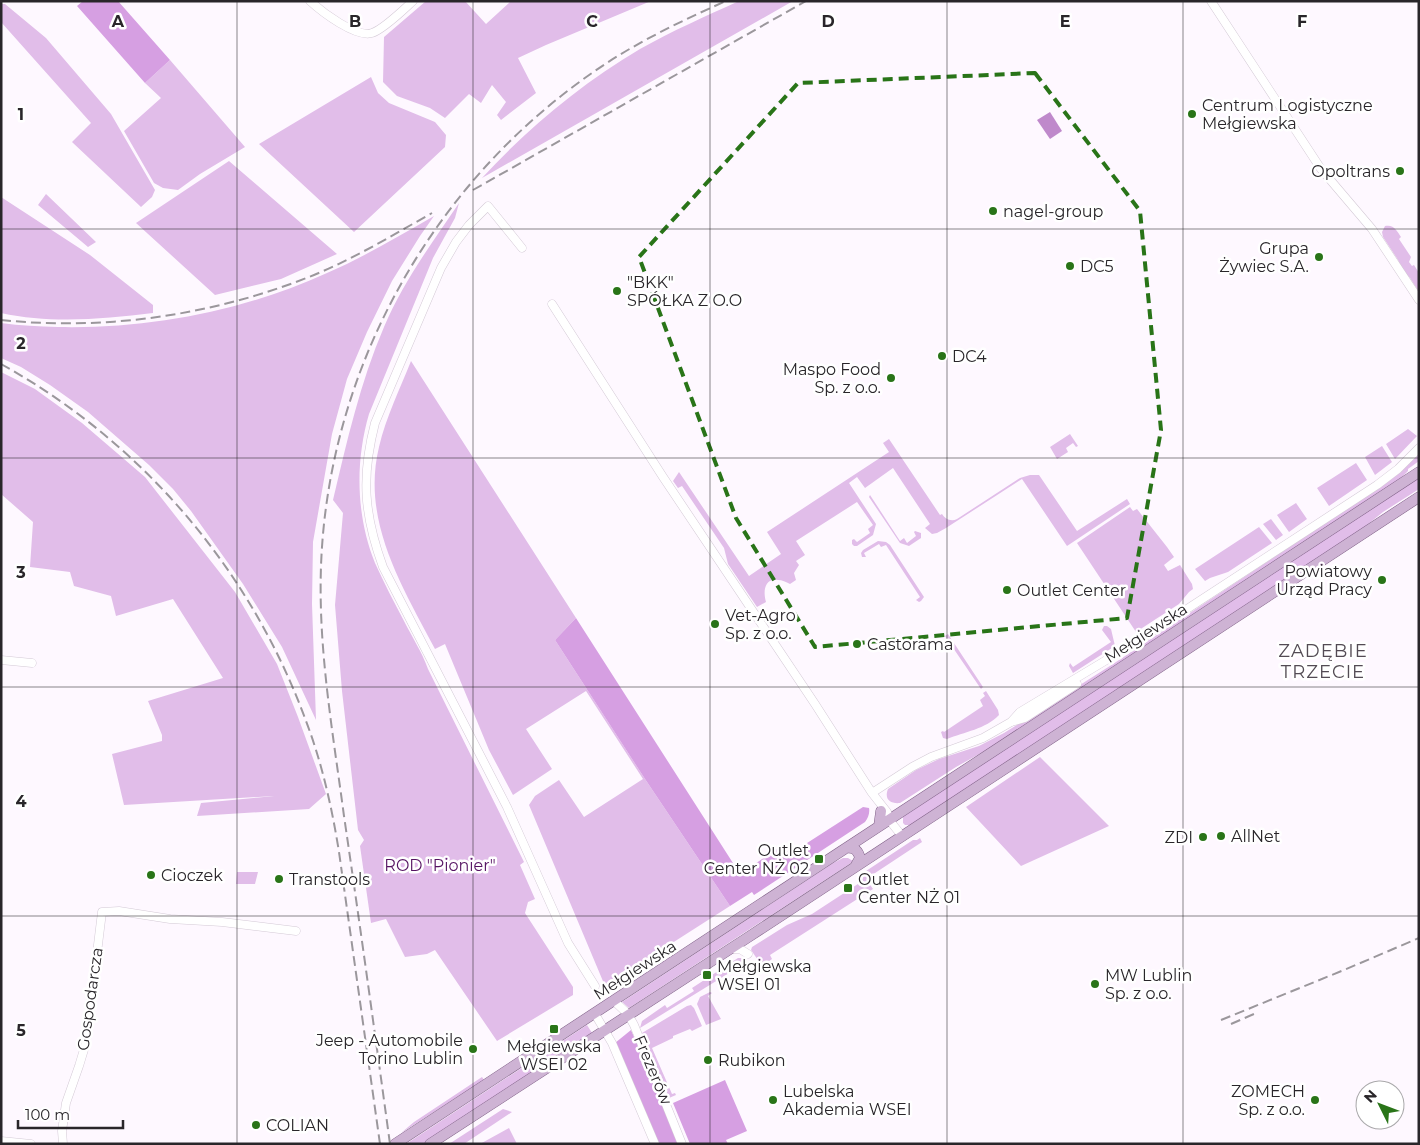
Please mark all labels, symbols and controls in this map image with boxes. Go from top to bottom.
text: A [111,12,125,31]
text: B [349,12,361,31]
text: C [586,12,598,31]
text: D [821,12,835,31]
text: E [1060,12,1070,31]
text: F [1297,12,1307,31]
place label: Centrum Logistyczne Mełgiewska [1202,96,1373,133]
text: 1 [18,105,24,124]
marker: Centrum Logistyczne Mełgiewska [1186,108,1198,120]
place label: Opoltrans [1311,162,1390,181]
marker: Opoltrans [1394,165,1406,177]
place label: nagel-group [1003,202,1103,221]
marker: nagel-group [987,205,999,217]
place label: Grupa Żywiec S.A. [1219,239,1309,276]
marker: Grupa Żywiec S.A. [1313,251,1325,263]
place label: DC5 [1080,257,1113,276]
marker: DC5 [1064,260,1076,272]
place label: "BKK" SPÓŁKA Z O.O [627,273,742,310]
marker: "BKK" SPÓŁKA Z O.O [611,285,623,297]
text: 2 [16,334,26,353]
place label: DC4 [952,347,987,366]
marker: DC4 [936,350,948,362]
place label: Maspo Food Sp. z o.o. [783,360,881,397]
marker: Maspo Food Sp. z o.o. [885,372,897,384]
place label: Powiatowy Urząd Pracy [1276,562,1372,599]
text: 3 [15,563,26,582]
marker: Powiatowy Urząd Pracy [1376,574,1388,586]
place label: Outlet Center [1017,581,1126,600]
marker: Outlet Center [1001,584,1013,596]
street label: Mełgiewska [1101,599,1191,667]
place label: Vet-Agro Sp. z o.o. [725,606,796,643]
marker: Vet-Agro Sp. z o.o. [709,618,721,630]
place label: Castorama [867,635,953,654]
marker: Castorama [851,638,863,650]
district label: ZADĘBIE TRZECIE [1278,640,1368,683]
text: 4 [15,792,27,811]
place label: AllNet [1231,827,1281,846]
place label: ZDI [1165,828,1193,847]
marker: AllNet [1215,830,1227,842]
marker: ZDI [1197,831,1209,843]
place label: Outlet Center NŻ 02 [704,841,809,878]
marker: Outlet Center NŻ 02 [813,853,825,865]
park label: ROD "Pionier" [384,856,496,875]
place label: Cioczek [161,866,223,885]
marker: Cioczek [145,869,157,881]
place label: Transtools [289,870,370,889]
place label: Outlet Center NŻ 01 [858,870,960,907]
marker: Transtools [273,873,285,885]
marker: Outlet Center NŻ 01 [842,882,854,894]
street label: Mełgiewska [590,936,680,1004]
street label: Gospodarcza [73,946,107,1052]
place label: Mełgiewska WSEI 01 [717,957,812,994]
place label: MW Lublin Sp. z o.o. [1105,966,1192,1003]
marker: Mełgiewska WSEI 01 [701,969,713,981]
marker: MW Lublin Sp. z o.o. [1089,978,1101,990]
text: 5 [16,1021,26,1040]
marker: Mełgiewska WSEI 02 [548,1023,560,1035]
place label: Jeep - Automobile Torino Lublin [315,1031,463,1068]
street label: Frezerów [630,1032,676,1108]
place label: Mełgiewska WSEI 02 [507,1037,601,1074]
marker: Jeep - Automobile Torino Lublin [467,1043,479,1055]
place label: Rubikon [718,1051,786,1070]
marker: Rubikon [702,1054,714,1066]
north arrow [1355,1080,1405,1130]
place label: Lubelska Akademia WSEI [783,1082,912,1119]
place label: ZOMECH Sp. z o.o. [1231,1082,1305,1119]
text: N [1360,1086,1381,1107]
marker: Lubelska Akademia WSEI [767,1094,779,1106]
marker: ZOMECH Sp. z o.o. [1309,1094,1321,1106]
scale bar [18,1098,122,1130]
text: 100 m [25,1105,70,1124]
place label: COLIAN [266,1116,329,1135]
marker: COLIAN [250,1119,262,1131]

